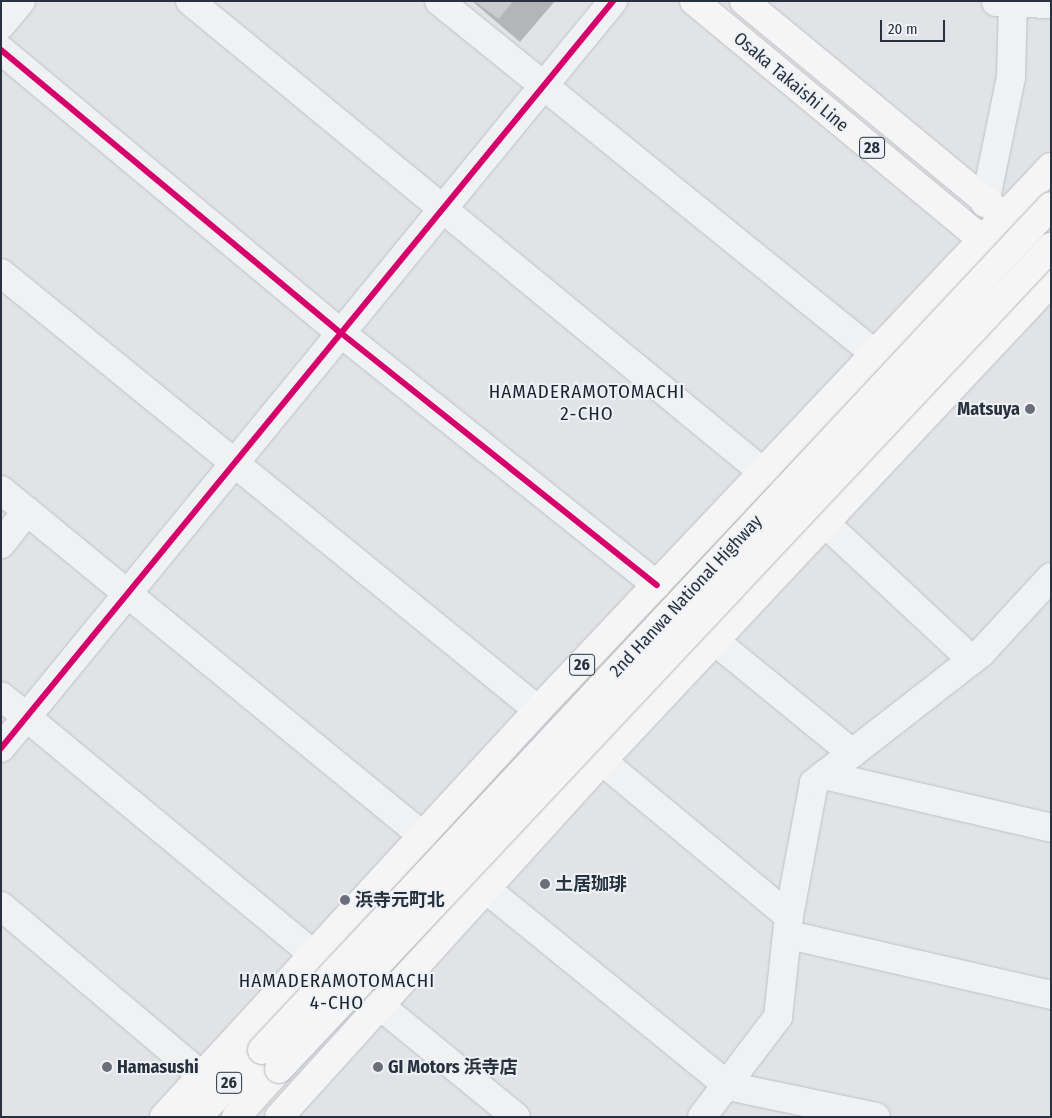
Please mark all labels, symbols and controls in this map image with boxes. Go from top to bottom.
scale bar [882,10,947,42]
text: 20 m [888,20,918,38]
street label: Osaka Takaishi Line [729,28,853,136]
road number: 28 [858,134,886,162]
district label: HAMADERAMOTOMACHI 2-CHO [487,381,687,425]
place label: Matsuya [957,398,1020,420]
marker: Matsuya [1024,403,1036,415]
street label: 2nd Hanwa National Highway [605,511,767,681]
road number: 26 [568,652,596,678]
place label: 土居珈琲 [555,873,627,895]
marker: 土居珈琲 [539,878,551,890]
place label: 浜寺元町北 [355,889,445,911]
marker: 浜寺元町北 [339,894,351,906]
district label: HAMADERAMOTOMACHI 4-CHO [237,970,437,1014]
place label: Hamasushi [117,1056,199,1078]
place label: GI Motors 浜寺店 [388,1056,517,1078]
marker: Hamasushi [101,1061,113,1073]
marker: GI Motors 浜寺店 [372,1061,384,1073]
road number: 26 [215,1070,243,1096]

